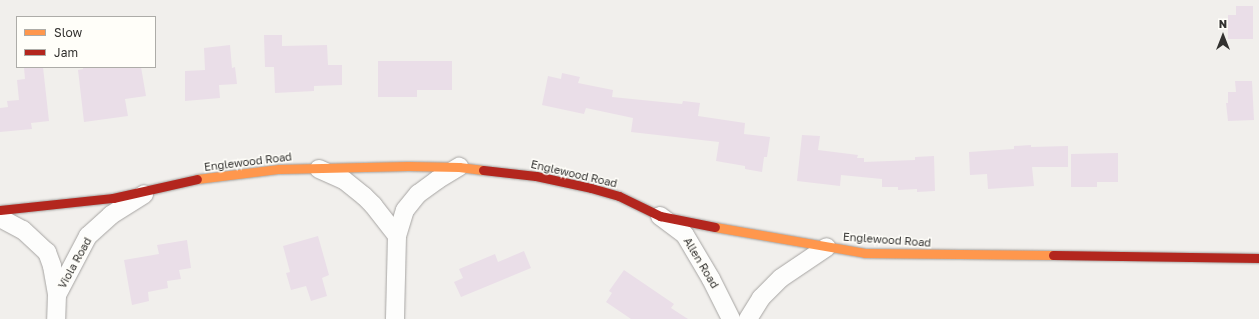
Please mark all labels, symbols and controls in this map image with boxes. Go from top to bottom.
legend [16,16,156,68]
north arrow [1203,16,1243,56]
text: N [1219,17,1227,30]
text: Slow [54,25,82,40]
text: Jam [54,45,78,60]
street label: Englewood Road [203,150,293,174]
street label: Englewood Road [529,158,619,190]
street label: Englewood Road [842,230,932,250]
street label: Viola Road [56,235,94,291]
street label: Allen Road [681,235,721,291]

